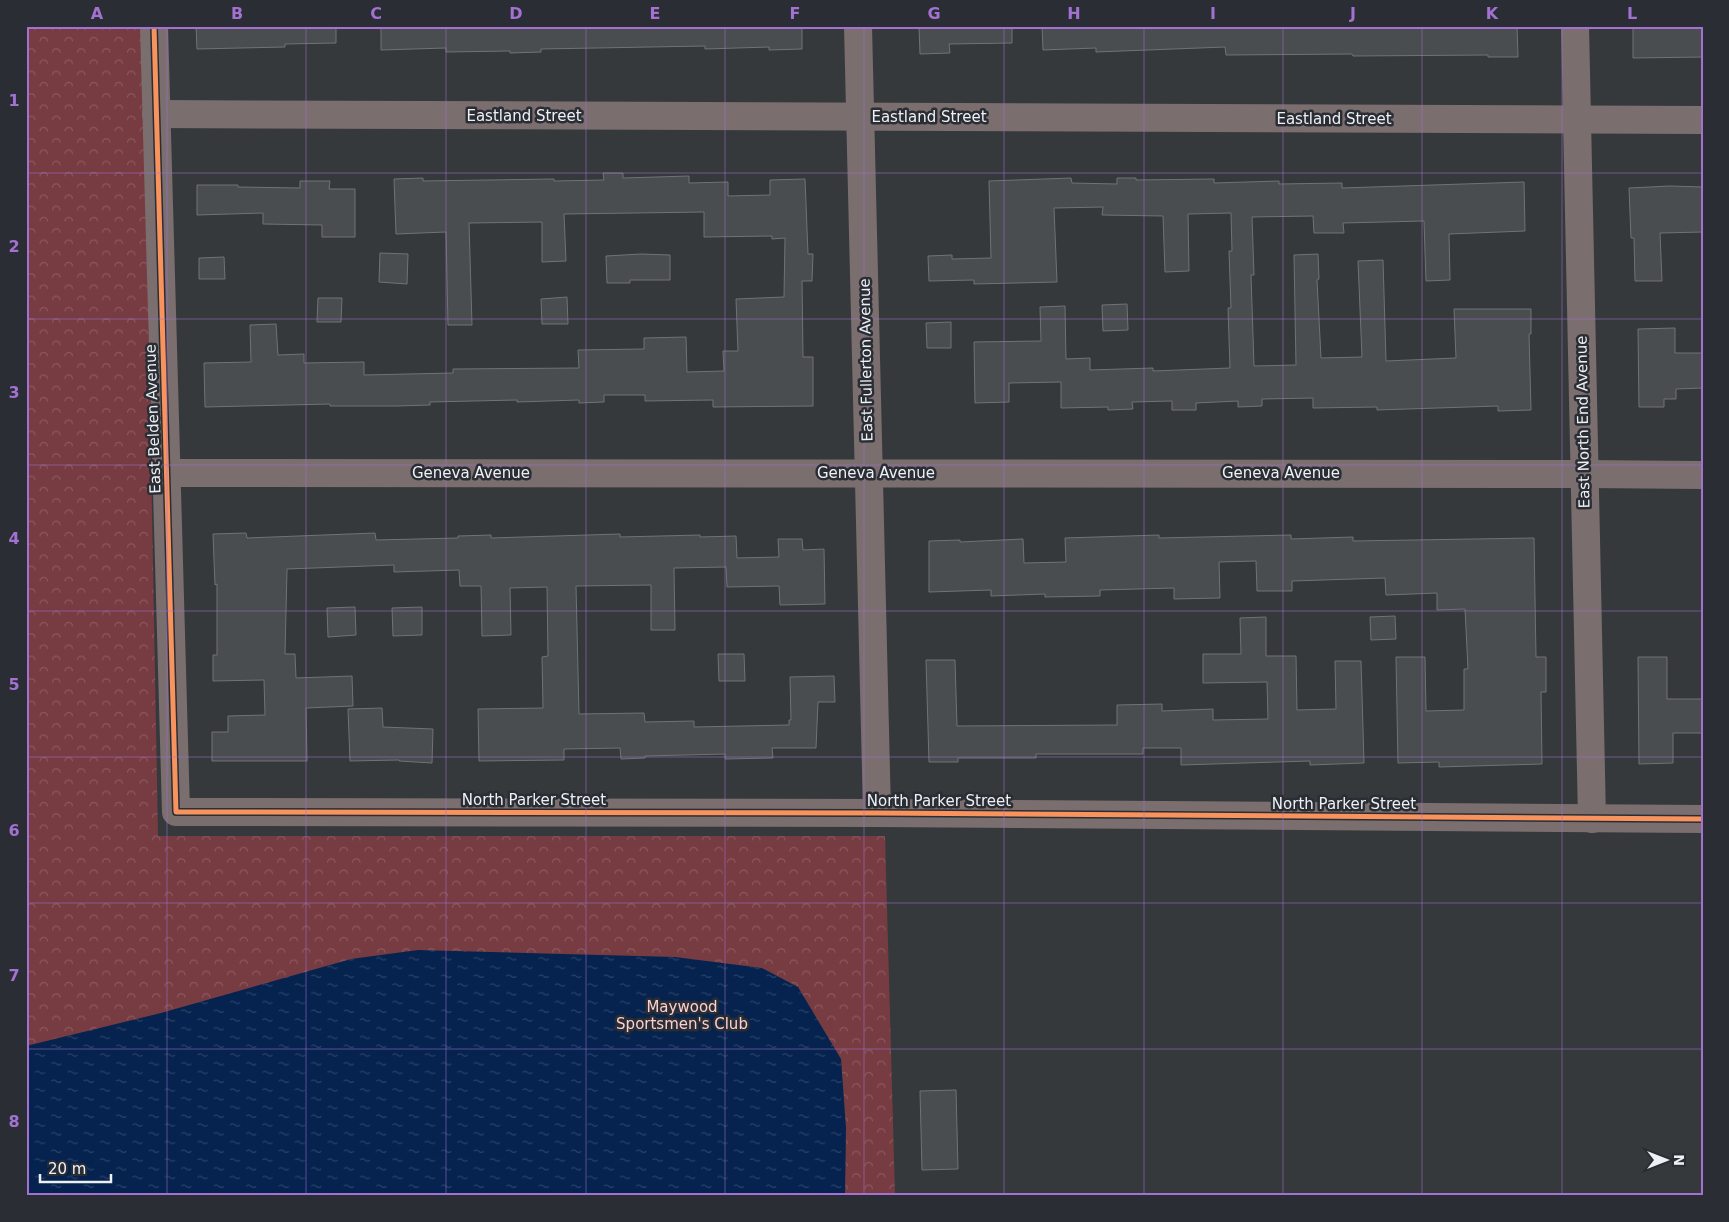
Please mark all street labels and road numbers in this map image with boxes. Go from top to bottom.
street label: Eastland Street [466,107,582,125]
street label: Eastland Street [871,108,987,126]
street label: Eastland Street [1276,110,1392,128]
street label: East Fullerton Avenue [856,278,876,442]
street label: East North End Avenue [1572,335,1594,509]
street label: East Belden Avenue [141,344,165,494]
street label: Geneva Avenue [412,464,530,482]
street label: Geneva Avenue [817,464,935,482]
street label: Geneva Avenue [1222,464,1340,482]
street label: North Parker Street [462,791,606,809]
street label: North Parker Street [867,792,1011,810]
street label: North Parker Street [1272,795,1416,813]

